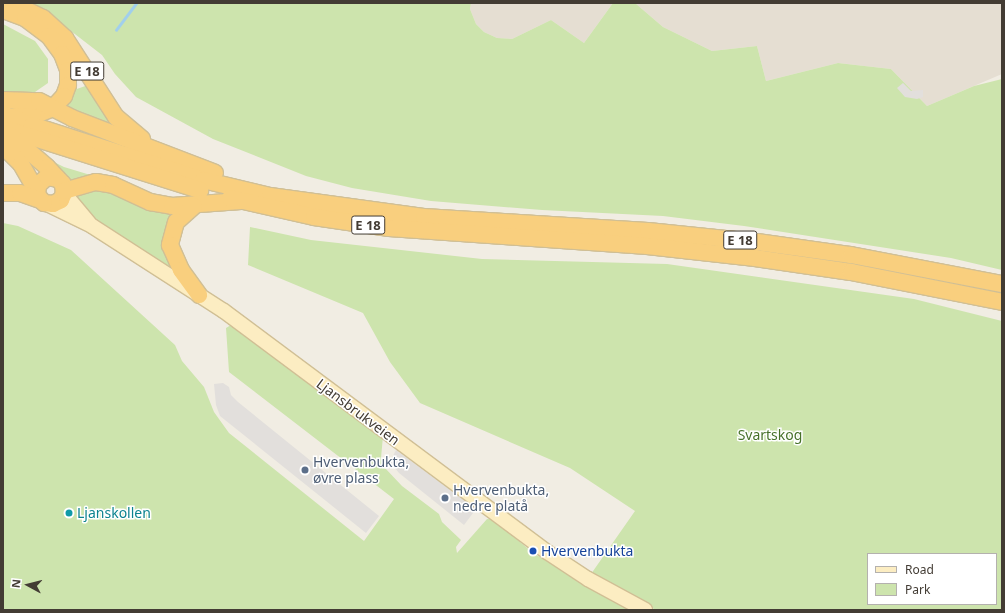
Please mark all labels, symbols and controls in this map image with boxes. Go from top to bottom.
road number: E 18 [70,60,104,82]
road number: E 18 [351,214,385,236]
road number: E 18 [723,229,757,251]
street label: Ljansbrukveien [313,375,403,449]
park label: Svartskog [738,427,802,443]
place label: Hvervenbukta, øvre plass [313,454,409,486]
marker: Hvervenbukta, øvre plass [300,465,310,475]
place label: Hvervenbukta, nedre platå [453,482,549,514]
marker: Hvervenbukta, nedre platå [440,493,450,503]
place label: Ljanskollen [77,505,151,521]
marker: Ljanskollen [64,508,74,518]
place label: Hvervenbukta [541,543,633,559]
marker: Hvervenbukta [528,546,538,556]
legend [867,553,997,605]
text: Road [905,561,934,578]
north arrow [8,565,48,605]
text: N [8,578,24,589]
text: Park [905,581,930,598]

